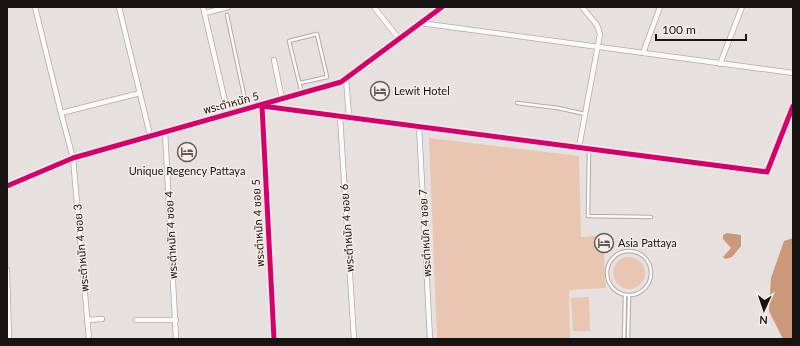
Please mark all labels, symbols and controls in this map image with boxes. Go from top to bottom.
scale bar [656,16,746,42]
text: 100 m [662,22,696,37]
hotel icon: Lewit Hotel [369,80,391,102]
place label: Lewit Hotel [394,84,450,97]
street label: พระตำหนัก 5 [202,89,260,116]
hotel icon: Unique Regency Pattaya [176,141,198,163]
place label: Unique Regency Pattaya [129,164,245,177]
street label: พระตำหนัก 4 ซอย 5 [249,179,266,267]
street label: พระตำหนัก 4 ซอย 6 [337,184,356,272]
street label: พระตำหนัก 4 ซอย 7 [416,189,433,277]
street label: พระตำหนัก 4 ซอย 4 [162,190,179,279]
street label: พระตำหนัก 4 ซอย 3 [70,204,91,293]
hotel icon: Asia Pattaya [593,232,615,254]
place label: Asia Pattaya [618,236,677,249]
north arrow [744,290,784,330]
text: N [759,314,768,327]

